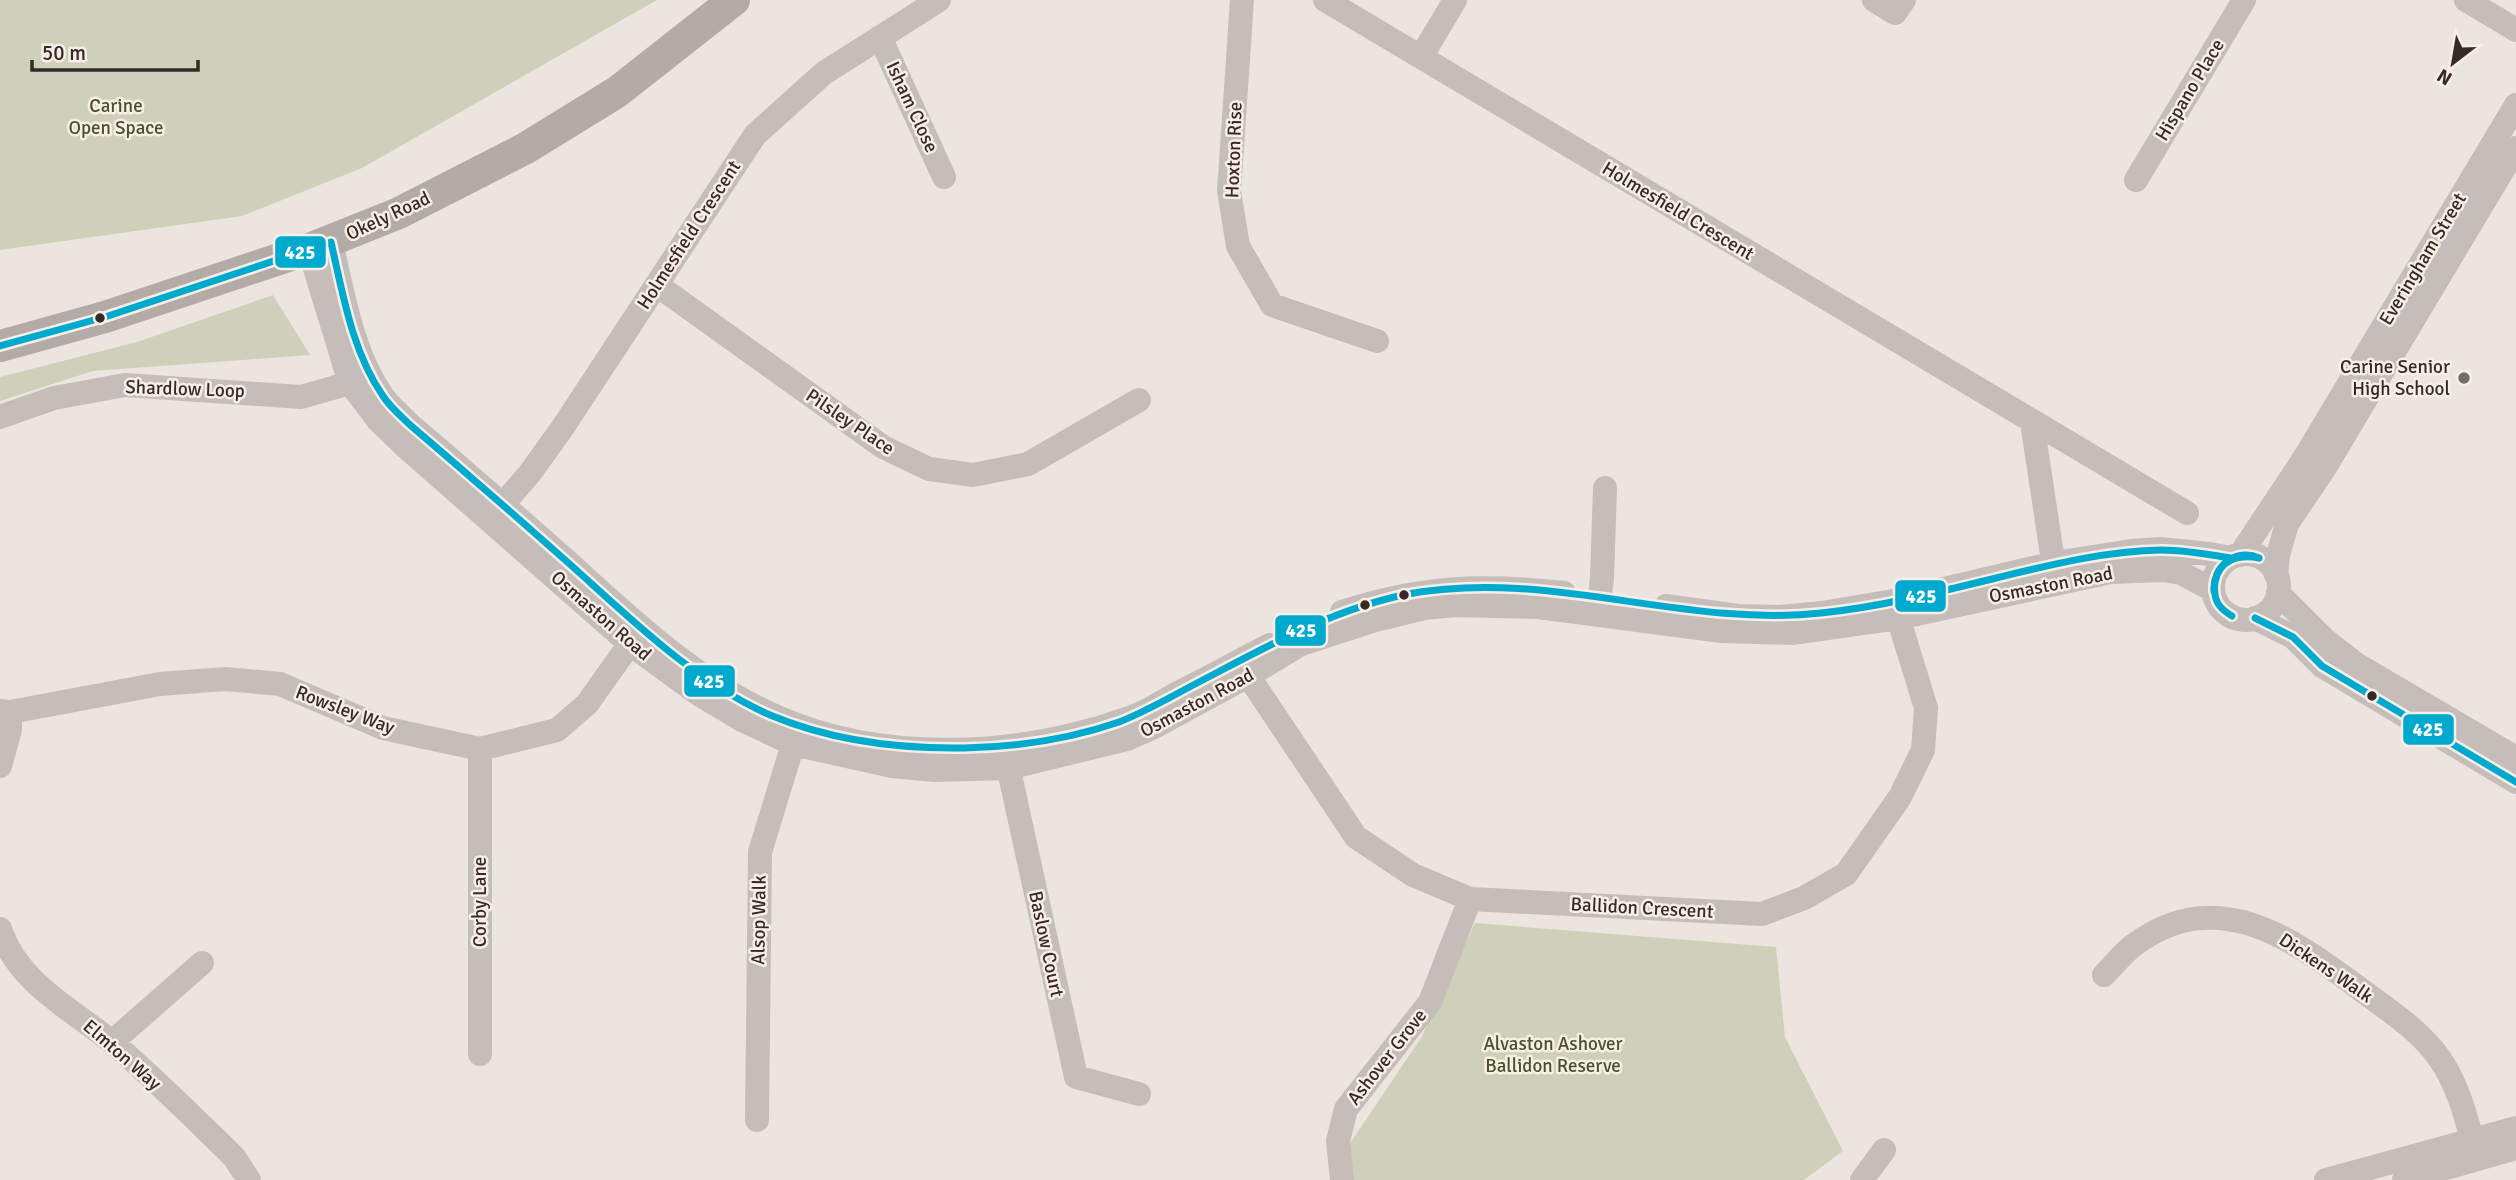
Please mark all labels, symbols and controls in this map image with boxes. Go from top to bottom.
scale bar [32,28,198,72]
north arrow [2418,28,2488,98]
street label: Hispano Place [2150,35,2230,145]
text: 50 m [42,40,86,66]
street label: Isham Close [880,58,944,156]
text: N [2433,63,2457,90]
park label: Carine Open Space [68,94,164,140]
street label: Hoxton Rise [1220,101,1248,199]
street label: Holmesfield Crescent [632,156,746,314]
street label: Holmesfield Crescent [1598,156,1759,266]
street label: Okely Road [342,186,434,246]
street label: Everingham Street [2374,188,2472,329]
line badge: 425 [274,235,327,269]
text: 425 [285,241,315,265]
unlabelled marker [93,311,107,325]
place label: Carine Senior High School [2340,355,2450,401]
marker: Carine Senior High School [2456,370,2472,386]
street label: Shardlow Loop [125,375,245,403]
street label: Pilsley Place [801,384,899,460]
street label: Osmaston Road [1987,561,2115,609]
street label: Osmaston Road [546,566,656,666]
line badge: 425 [1894,579,1947,613]
text: 425 [1906,585,1936,609]
unlabelled marker [1397,588,1411,602]
unlabelled marker [1358,598,1372,612]
line badge: 425 [1274,614,1327,647]
text: 425 [1286,619,1316,643]
street label: Osmaston Road [1136,663,1258,743]
line badge: 425 [683,664,736,698]
text: 425 [694,670,724,694]
street label: Rowsley Way [292,680,398,740]
unlabelled marker [2365,689,2379,703]
line badge: 425 [2402,713,2455,746]
text: 425 [2413,718,2443,742]
street label: Corby Lane [468,857,492,947]
street label: Alsop Walk [746,875,772,965]
street label: Baslow Court [1023,889,1069,1000]
street label: Ballidon Crescent [1570,892,1714,924]
street label: Dickens Walk [2274,928,2378,1008]
street label: Ashover Grove [1342,1004,1432,1110]
street label: Elmton Way [78,1014,166,1096]
park label: Alvaston Ashover Ballidon Reserve [1483,1032,1623,1078]

